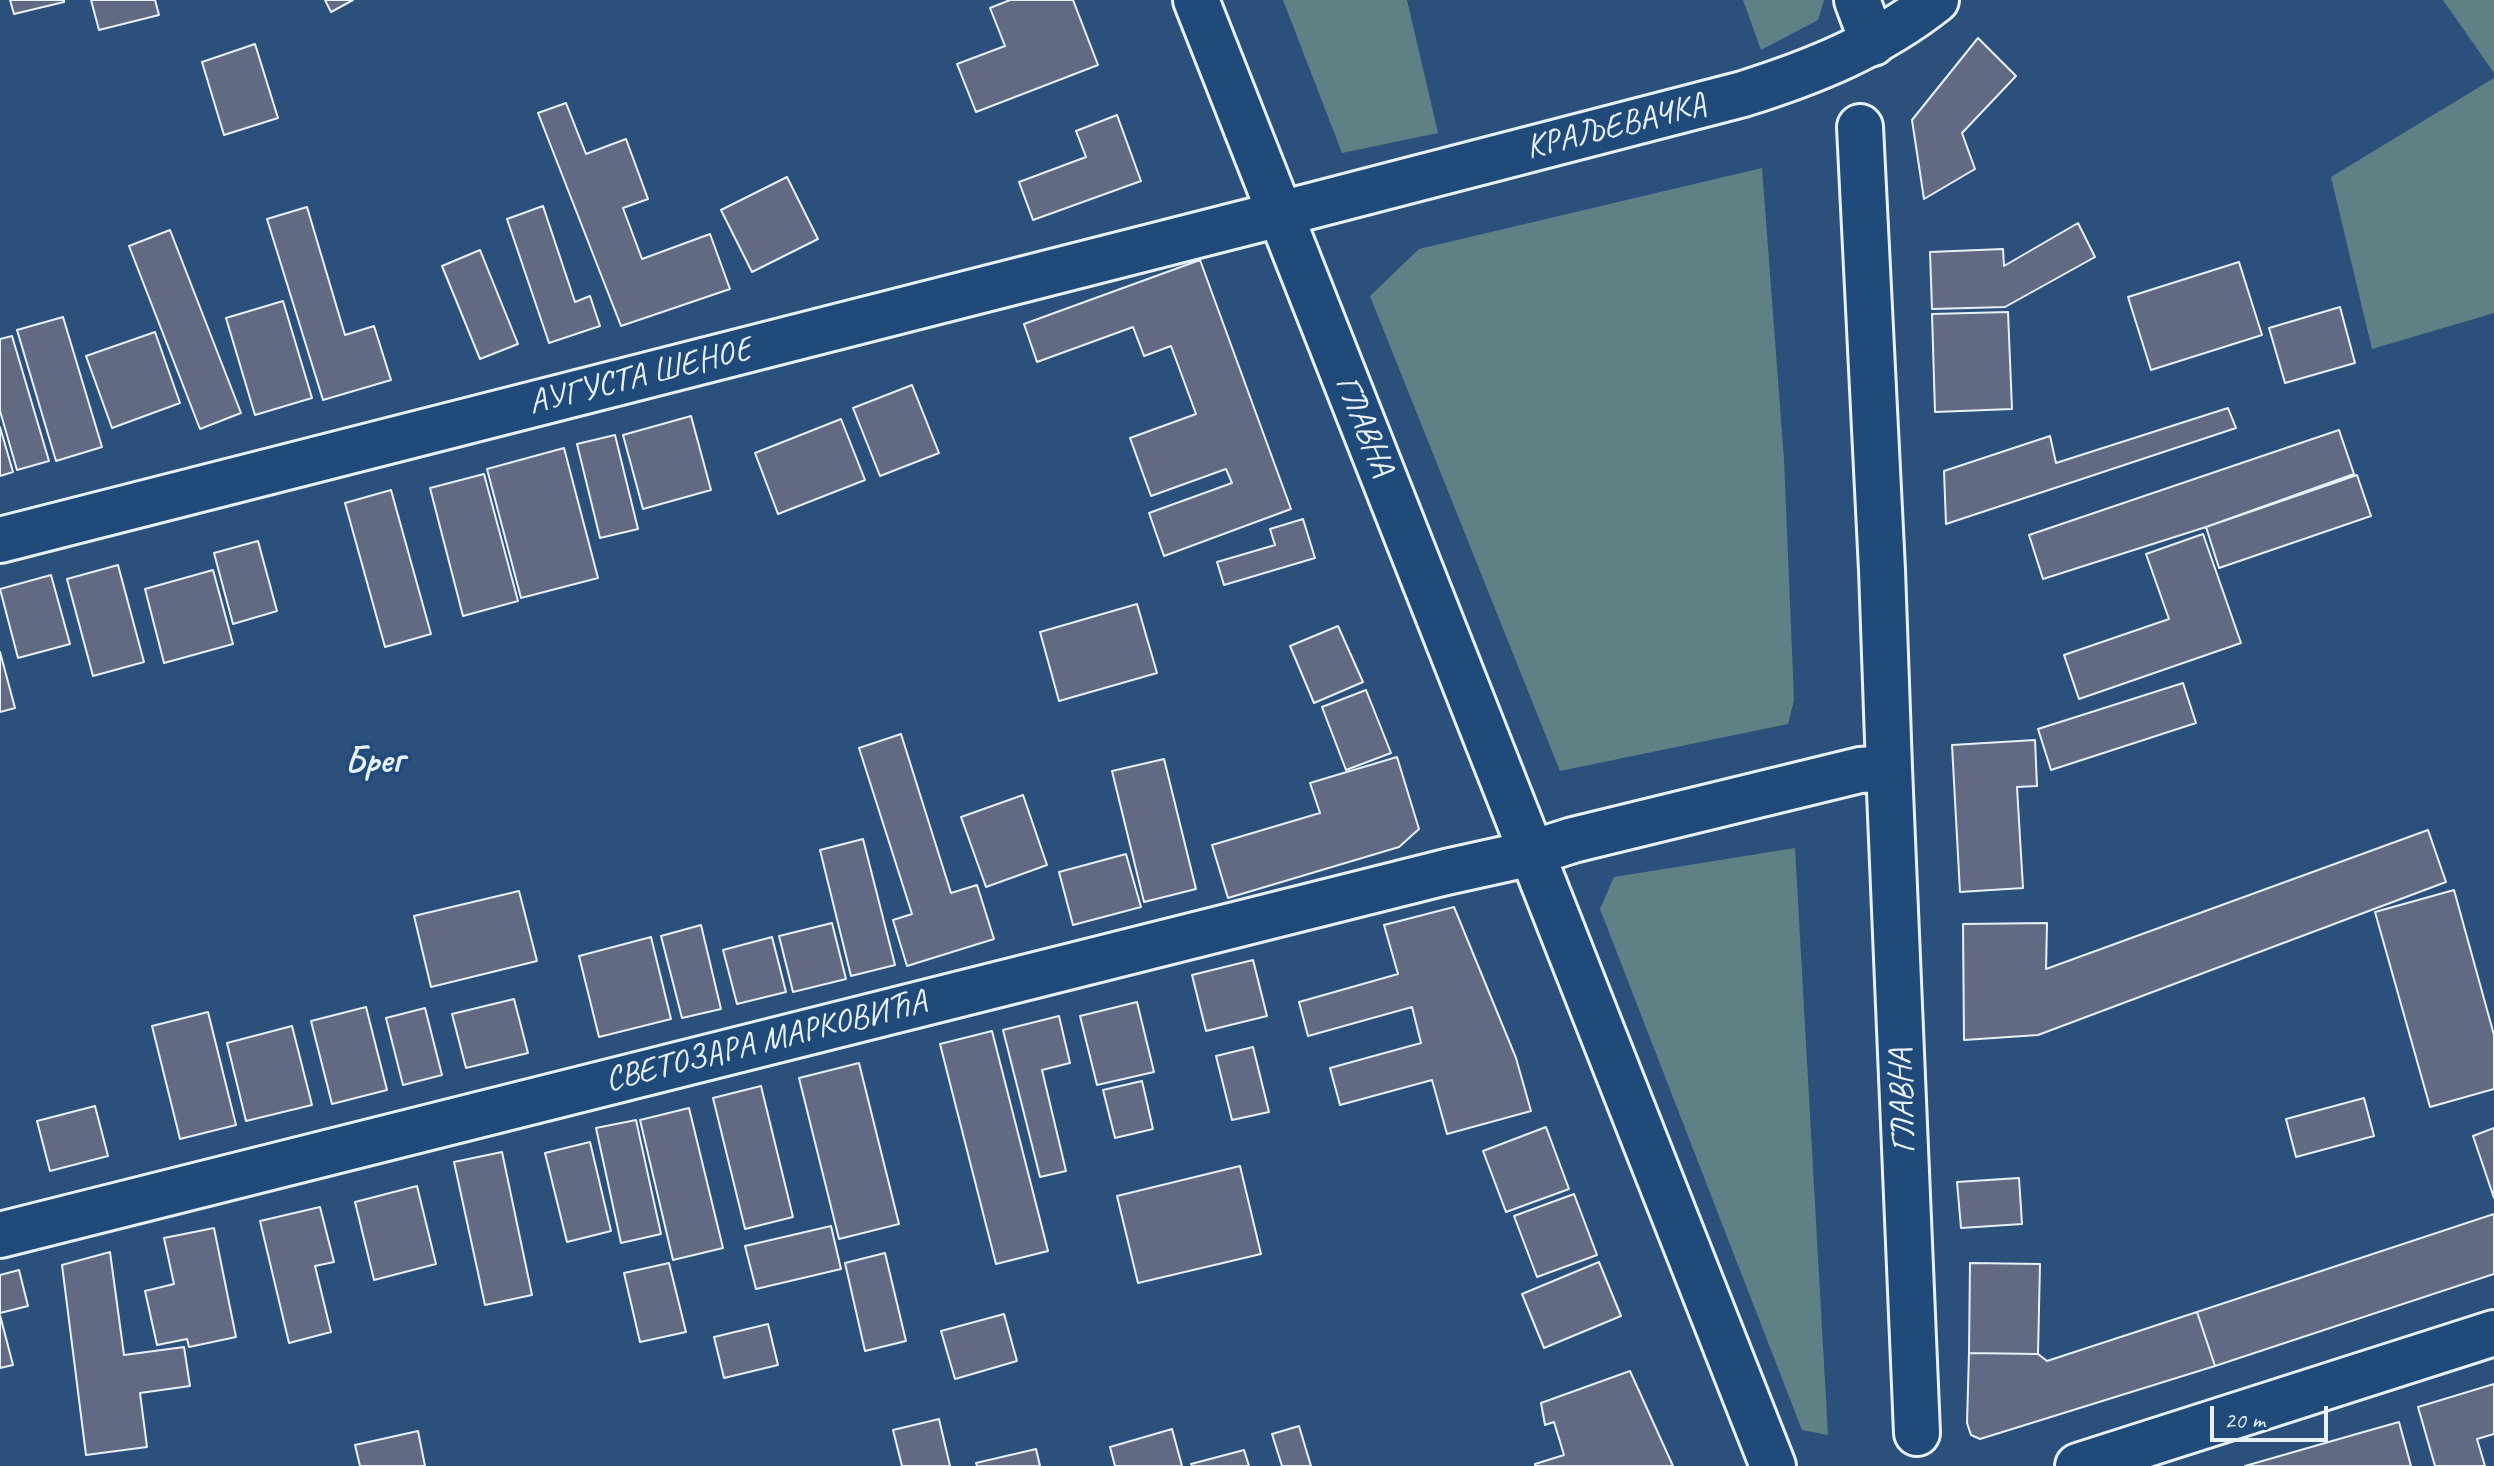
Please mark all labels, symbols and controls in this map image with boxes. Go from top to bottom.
street label: КРАЉЕВАЧКА [1522,85,1710,169]
street label: АУГУСТА ШЕНОЕ [524,330,756,424]
street label: ГЛАВНА [1325,370,1403,482]
district label: Брег [344,739,404,785]
street label: СВЕТОЗАРА МАРКОВИЋА [601,982,931,1102]
street label: ГЛАВНА [1881,1048,1925,1154]
scale bar [2214,1390,2332,1440]
text: 20 m [2224,1405,2265,1435]

